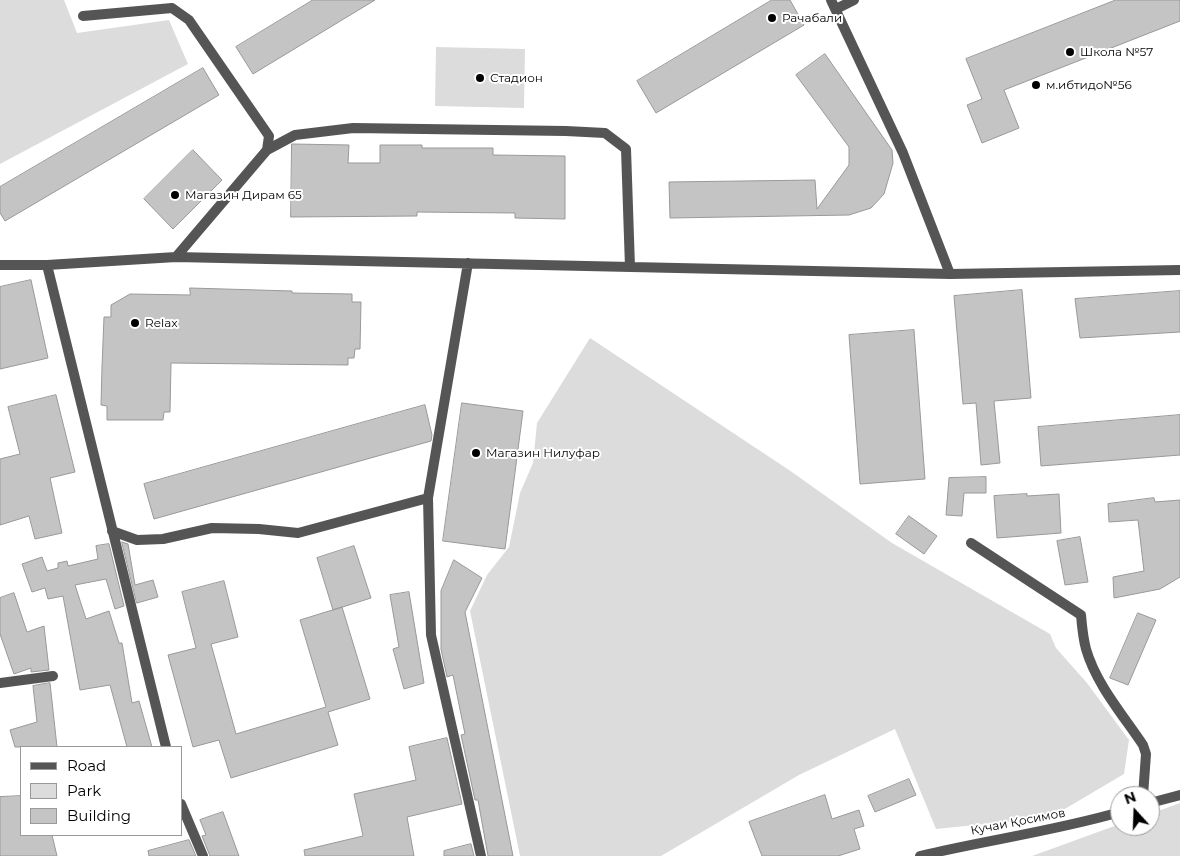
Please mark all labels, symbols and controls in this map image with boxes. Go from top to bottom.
place label: Рачабали [782,11,842,25]
marker: Рачабали [766,12,778,24]
place label: Школа №57 [1080,45,1153,59]
marker: Школа №57 [1064,46,1076,58]
place label: Стадион [490,71,543,85]
marker: Стадион [474,72,486,84]
place label: м.ибтидо№56 [1046,78,1132,92]
marker: м.ибтидо№56 [1030,79,1042,91]
place label: Магазин Дирам 65 [185,188,302,202]
marker: Магазин Дирам 65 [169,189,181,201]
place label: Relax [145,316,178,330]
marker: Relax [129,317,141,329]
place label: Магазин Нилуфар [486,446,600,460]
marker: Магазин Нилуфар [470,447,482,459]
legend [20,746,182,836]
text: Road [67,756,106,775]
text: Park [67,781,101,800]
north arrow [1110,786,1160,836]
text: N [1122,787,1139,808]
text: Building [67,806,131,825]
street label: Кучаи Қосимов [969,806,1067,838]

